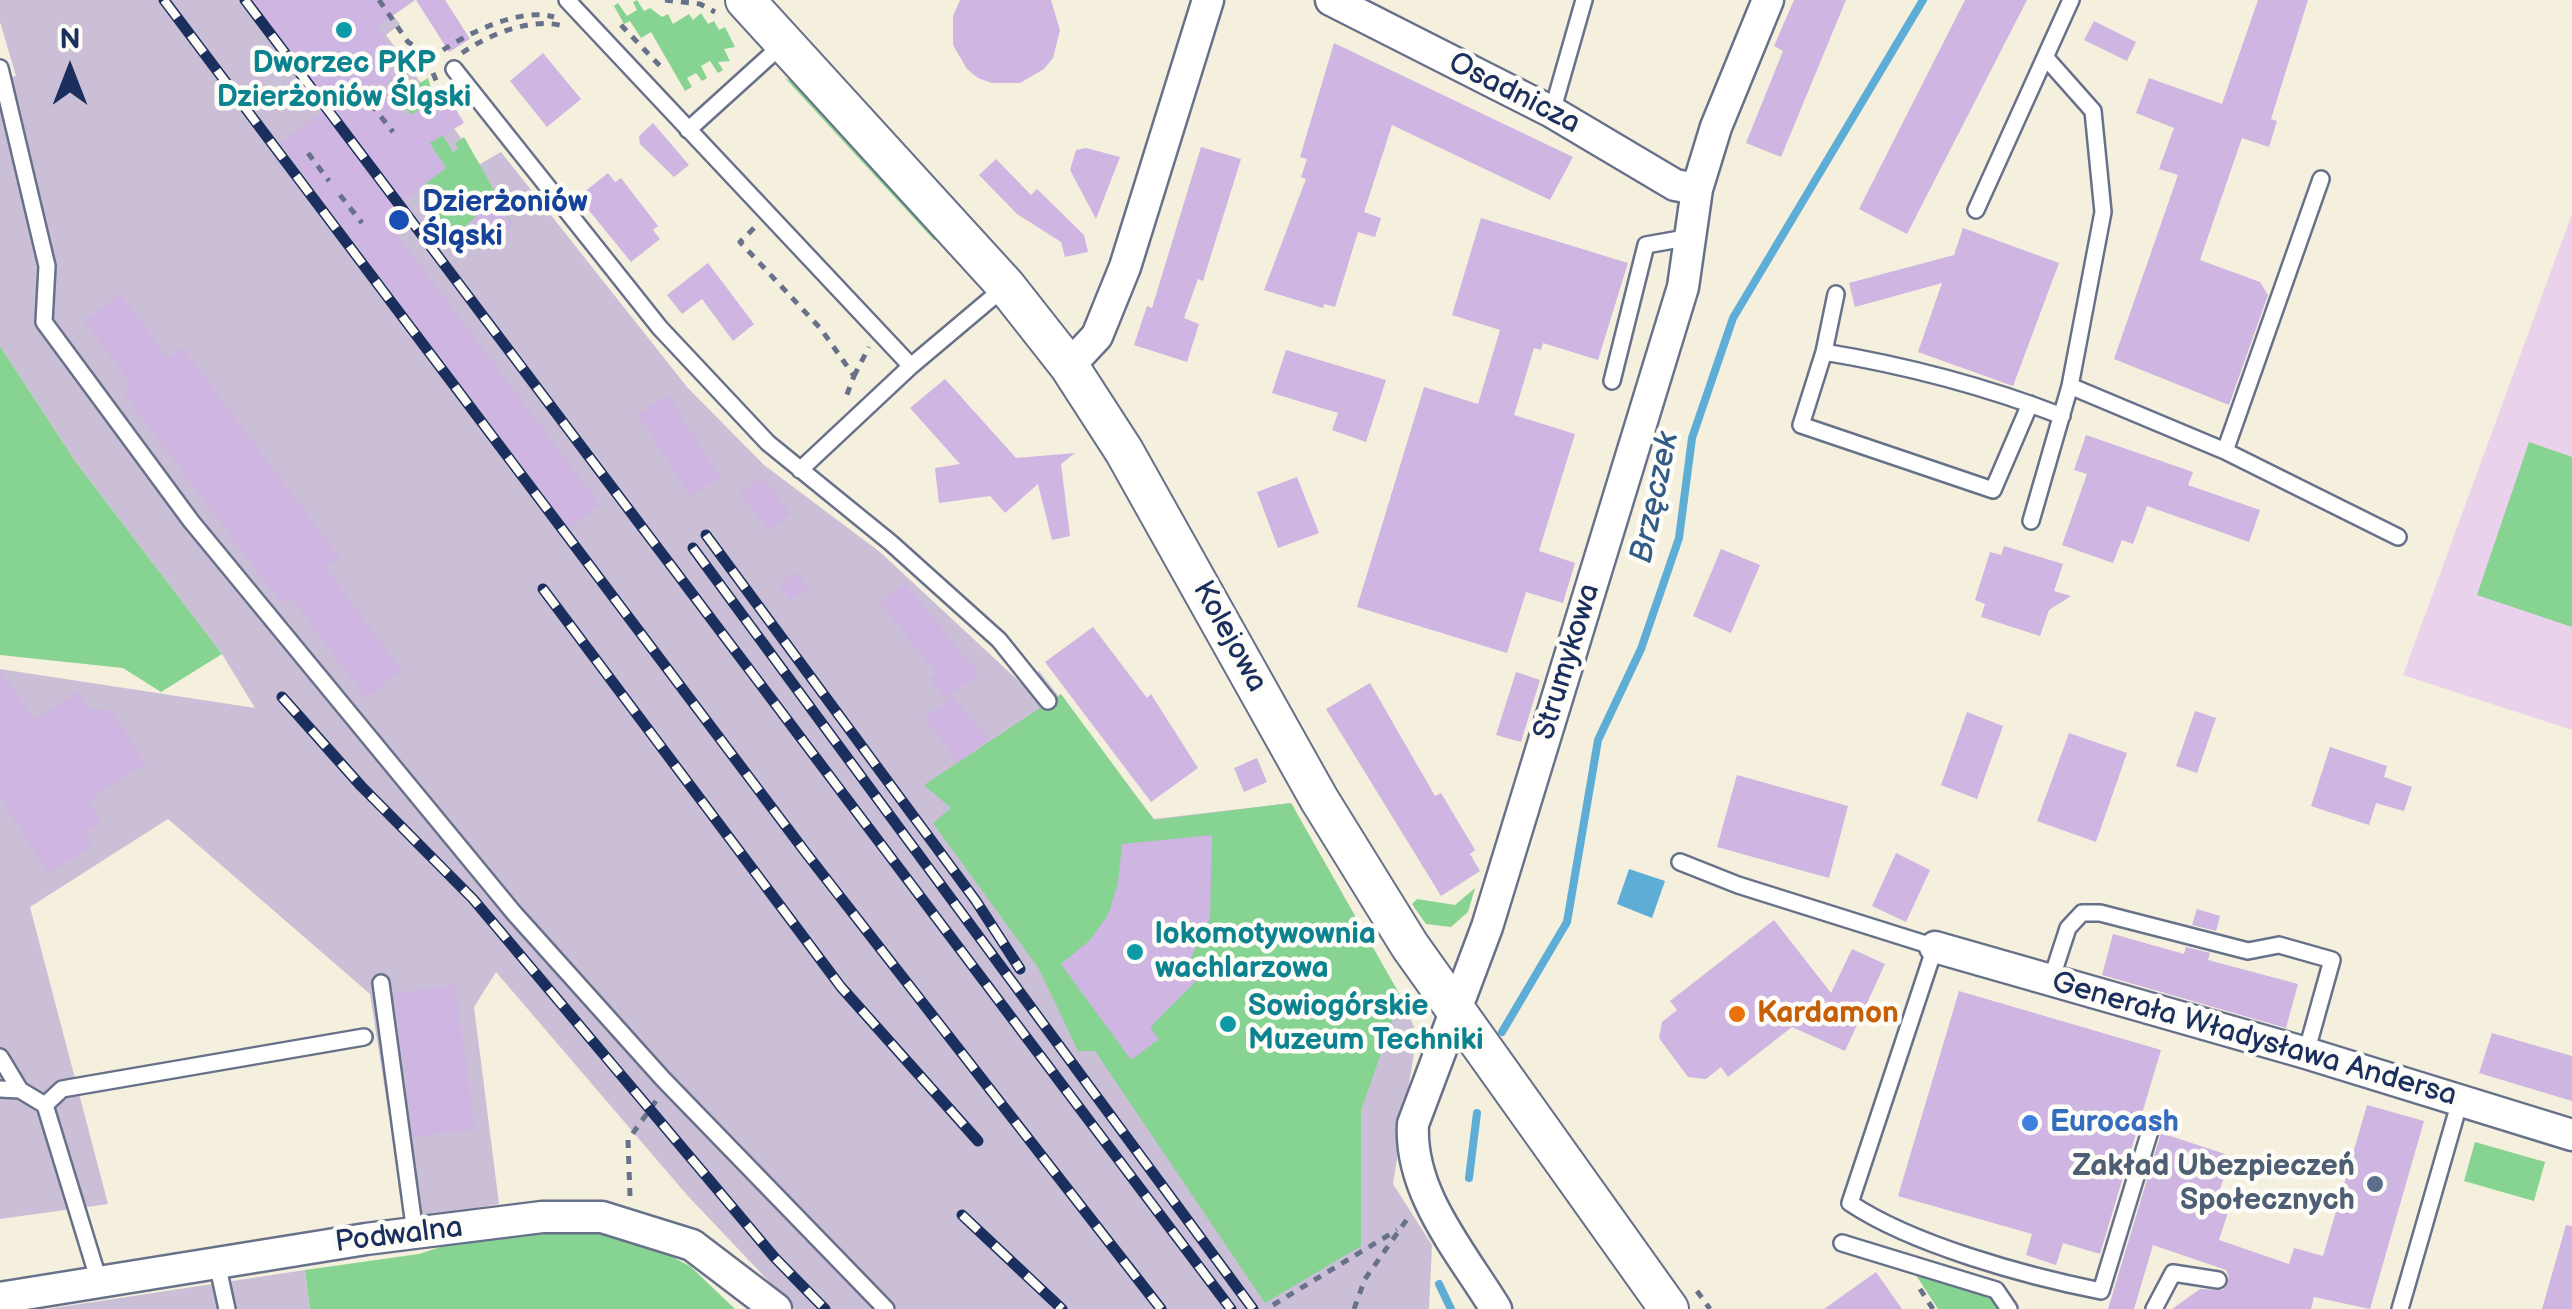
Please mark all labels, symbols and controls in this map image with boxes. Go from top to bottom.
marker: Dworzec PKP Dzierżoniów Śląski [333,19,355,41]
north arrow [20,20,120,120]
text: N [59,23,81,56]
place label: Dworzec PKP Dzierżoniów Śląski [217,46,471,116]
street label: Osadnicza [1442,46,1586,142]
place label: Dzierżoniów Śląski [422,185,588,256]
marker: Dzierżoniów Śląski [386,207,412,233]
water label: Brzęczek [1623,429,1689,567]
street label: Kolejowa [1184,575,1274,699]
street label: Strumykowa [1527,580,1609,744]
place label: lokomotywownia wachlarzowa [1155,917,1376,988]
marker: lokomotywownia wachlarzowa [1124,941,1146,963]
street label: Generała Władysława Andersa [2047,965,2461,1115]
place label: Sowiogórskie Muzeum Techniki [1248,989,1483,1060]
place label: Kardamon [1757,996,1899,1032]
marker: Kardamon [1726,1003,1748,1025]
marker: Sowiogórskie Muzeum Techniki [1217,1013,1239,1035]
place label: Eurocash [2050,1105,2179,1141]
marker: Eurocash [2019,1112,2041,1134]
place label: Zakład Ubezpieczeń Społecznych [2072,1149,2355,1220]
marker: Zakład Ubezpieczeń Społecznych [2364,1173,2386,1195]
street label: Podwalna [333,1210,465,1262]

